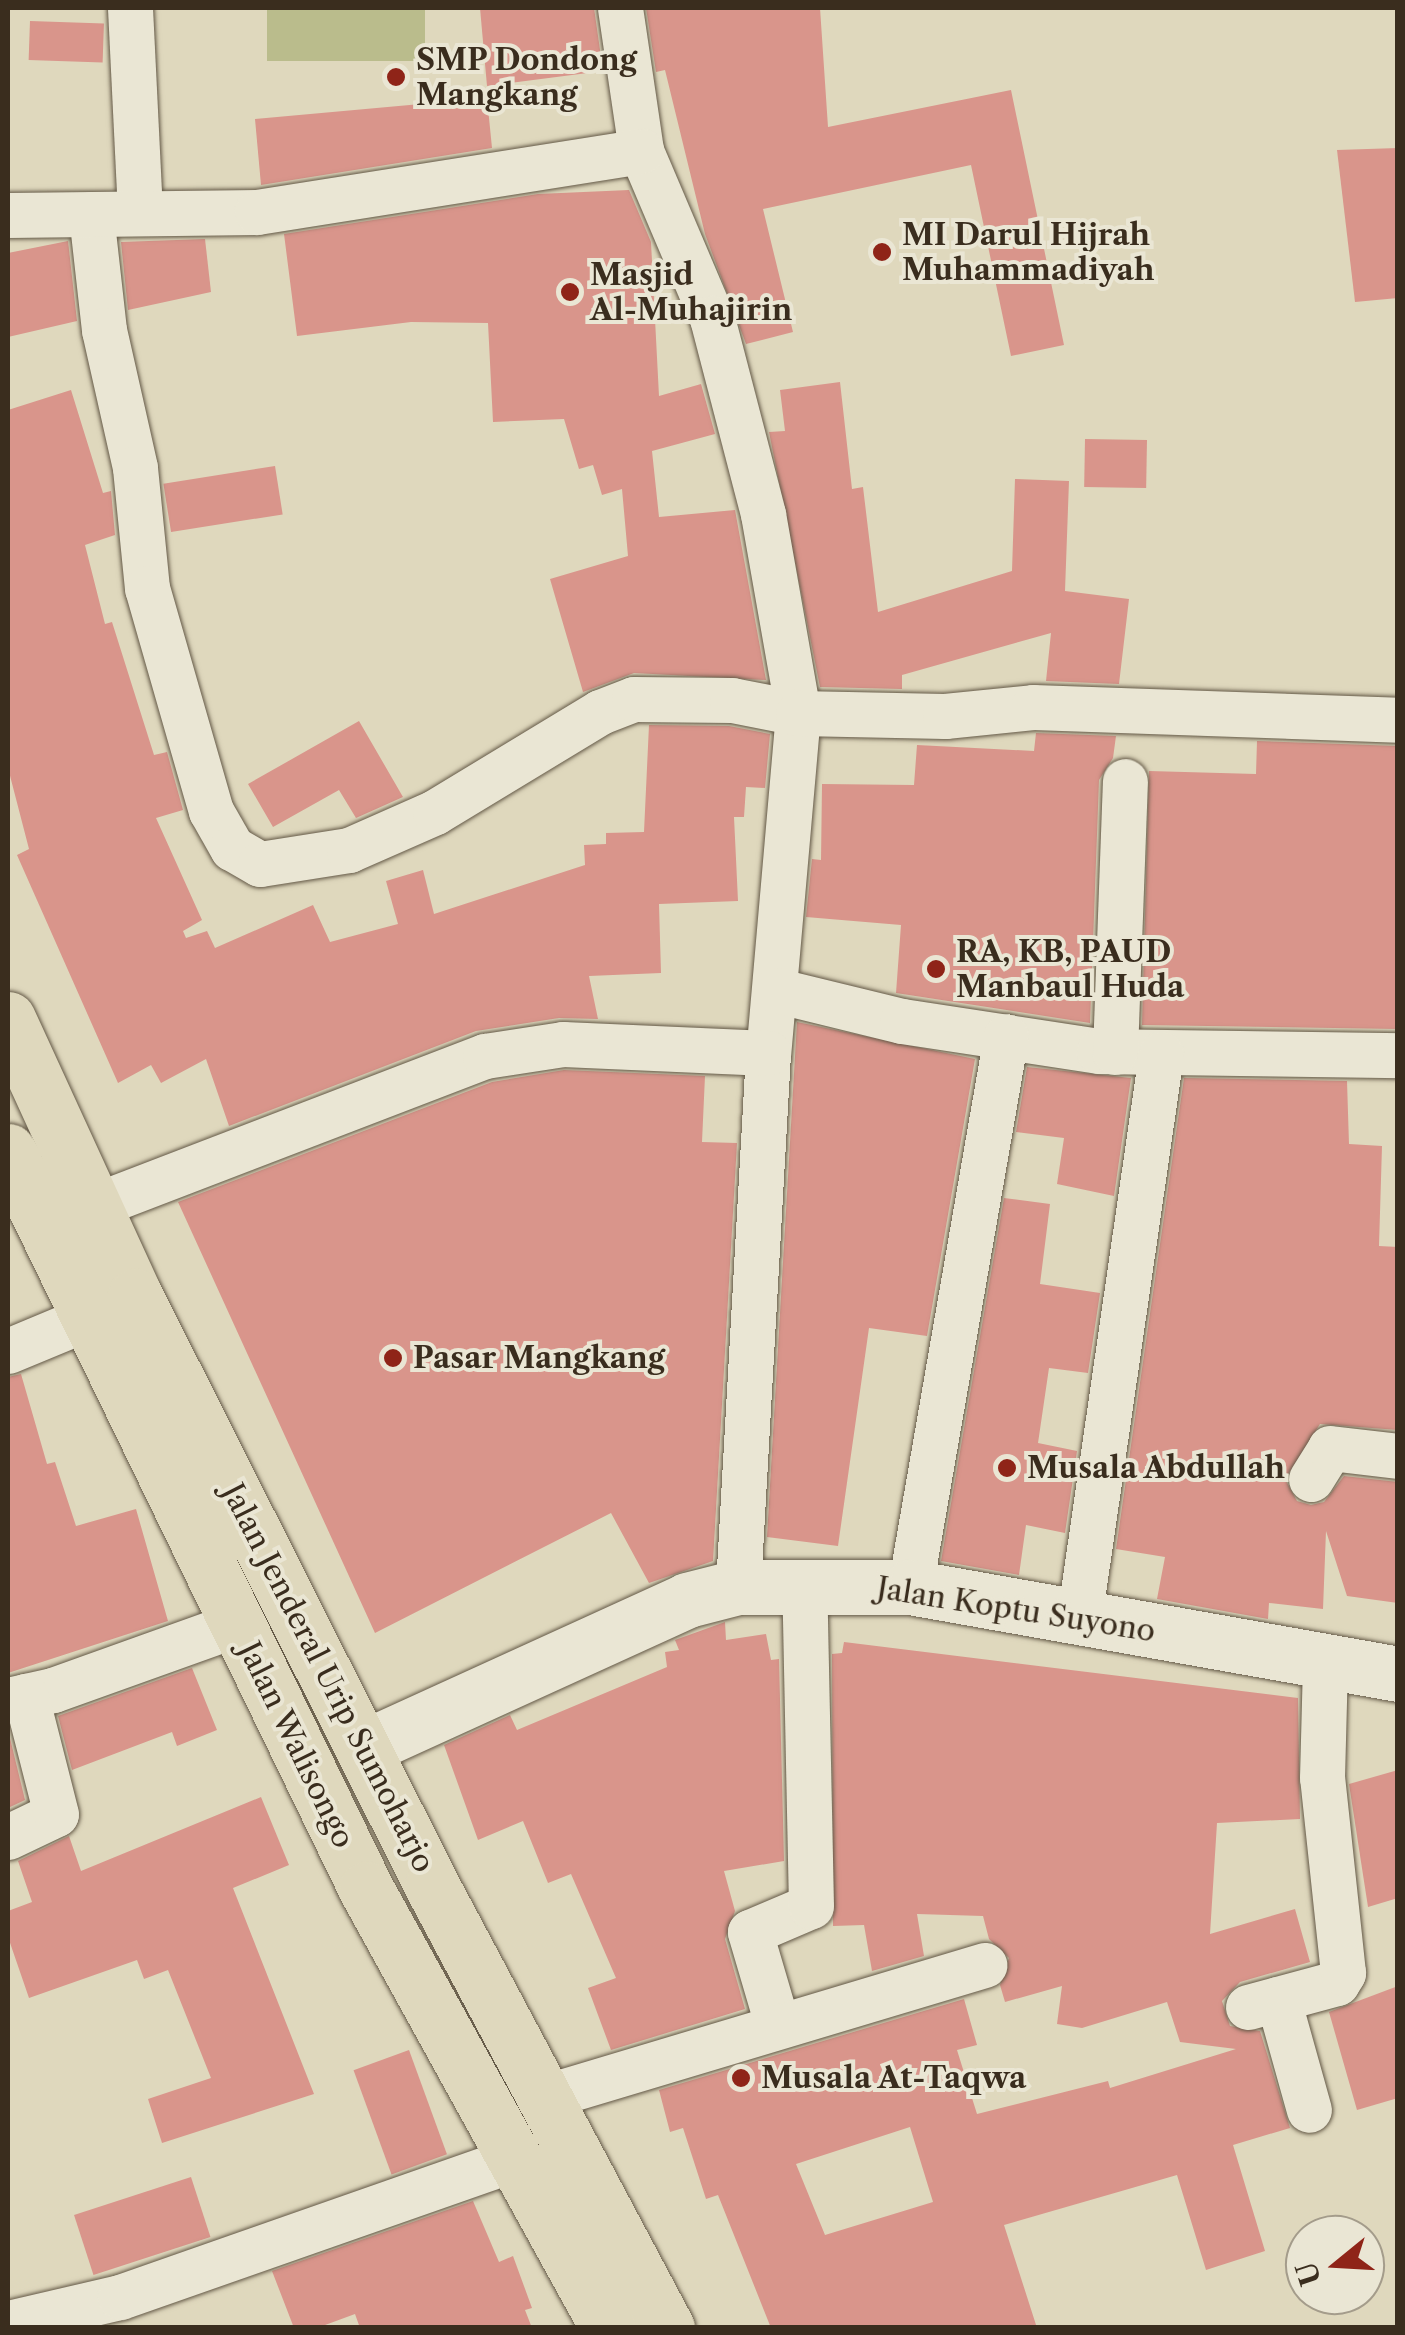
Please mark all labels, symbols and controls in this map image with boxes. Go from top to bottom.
place label: SMP Dondong Mangkang [416,42,638,112]
marker: SMP Dondong Mangkang [385,66,407,88]
place label: MI Darul Hijrah Muhammadiyah [902,217,1155,288]
marker: MI Darul Hijrah Muhammadiyah [871,241,893,263]
place label: Masjid Al-Muhajirin [590,257,792,328]
marker: Masjid Al-Muhajirin [559,281,581,303]
place label: RA, KB, PAUD Manbaul Huda [956,934,1184,1004]
marker: RA, KB, PAUD Manbaul Huda [925,958,947,980]
place label: Pasar Mangkang [413,1340,665,1376]
marker: Pasar Mangkang [382,1347,404,1369]
place label: Musala Abdullah [1027,1450,1287,1486]
marker: Musala Abdullah [996,1457,1018,1479]
street label: Jalan Jenderal Urip Sumoharjo [214,1478,442,1878]
street label: Jalan Koptu Suyono [874,1570,1158,1650]
street label: Jalan Walisongo [230,1636,362,1854]
place label: Musala At-Taqwa [761,2060,1028,2096]
marker: Musala At-Taqwa [730,2067,752,2089]
north arrow [1285,2215,1385,2315]
text: U [1289,2258,1328,2290]

